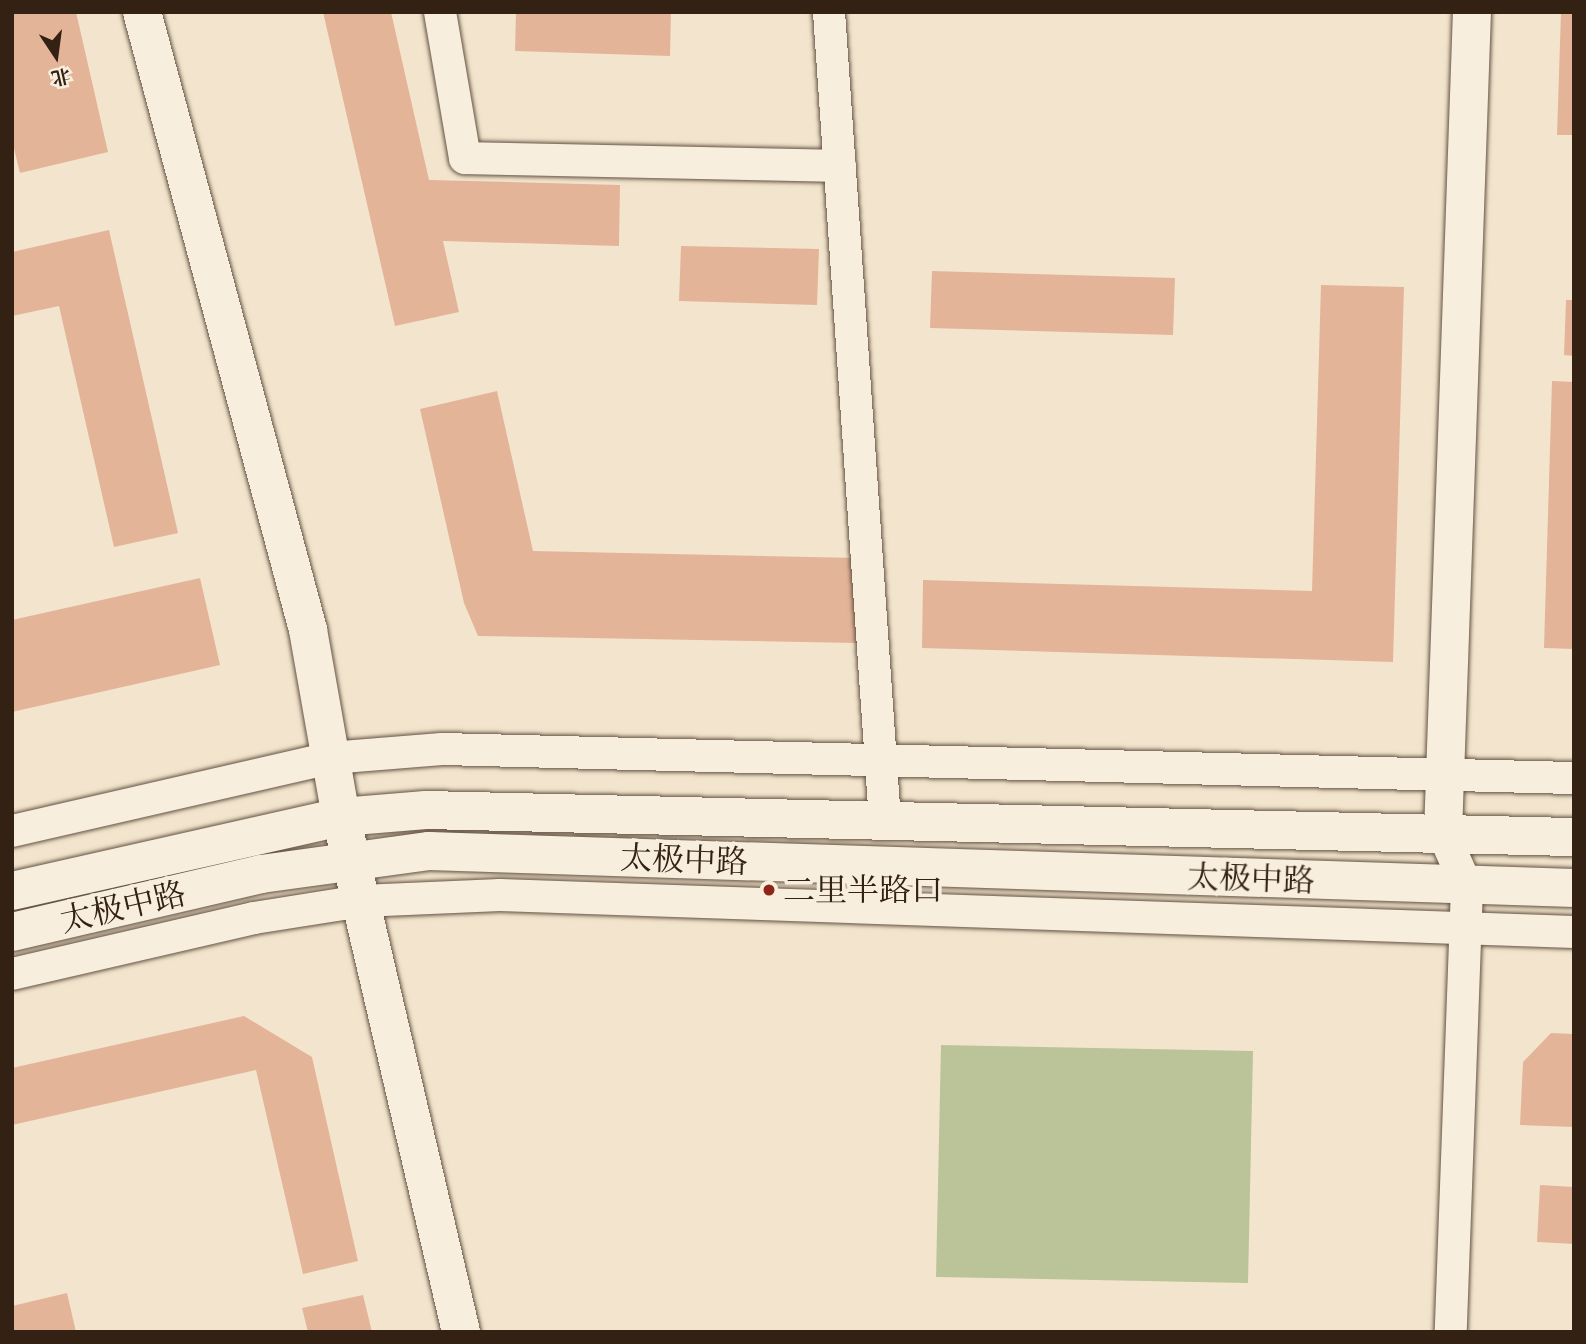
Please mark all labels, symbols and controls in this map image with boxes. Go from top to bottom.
north arrow [21,21,91,91]
text: 北 [49,63,73,91]
street label: 太极中路 [619,839,749,881]
street label: 太极中路 [1186,858,1316,900]
place label: 二里半路口 [783,871,943,909]
street label: 太极中路 [56,874,190,940]
marker: 二里半路口 [761,882,777,898]

